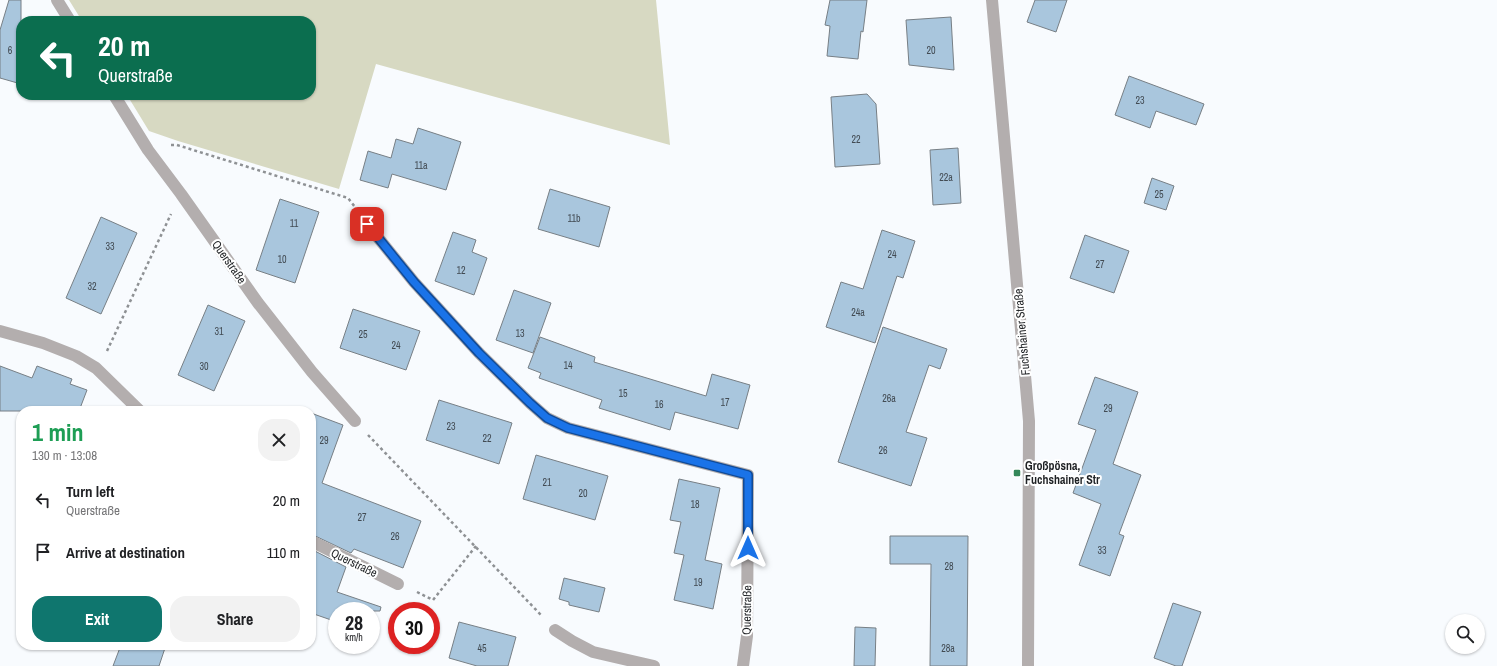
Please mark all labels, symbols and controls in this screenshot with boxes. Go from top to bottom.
text: 20 m [98,27,150,65]
icon: left [32,32,84,84]
house number: 6 [8,44,13,57]
house number: 20 [926,44,936,57]
text: Querstraße [98,63,173,88]
house number: 23 [1135,94,1145,107]
house number: 22 [851,133,861,146]
house number: 11a [414,159,428,172]
house number: 22a [939,171,953,184]
house number: 25 [1154,188,1164,201]
pin [350,207,384,241]
house number: 11b [567,212,581,225]
icon: arrive [356,213,378,235]
house number: 11 [290,217,299,230]
street label: Querstraße [208,237,250,287]
house number: 33 [105,240,115,253]
house number: 24 [887,248,897,261]
house number: 10 [277,253,287,266]
house number: 27 [1095,258,1105,271]
house number: 12 [456,264,466,277]
house number: 32 [87,280,97,293]
street label: Fuchshainer Straße [1010,288,1034,376]
house number: 24a [851,306,865,319]
house number: 31 [214,325,224,338]
house number: 13 [515,327,525,340]
house number: 25 [358,328,368,341]
house number: 24 [391,339,401,352]
house number: 14 [563,359,573,372]
house number: 30 [199,360,209,373]
house number: 15 [618,387,628,400]
house number: 26a [882,392,896,405]
house number: 17 [720,396,730,409]
house number: 16 [654,398,664,411]
house number: 29 [1103,402,1113,415]
text: 1 min [32,416,83,448]
button: close [258,419,300,461]
house number: 23 [446,420,456,433]
house number: 22 [482,432,492,445]
house number: 29 [319,434,329,447]
house number: 26 [878,444,888,457]
text: 130 m · 13:08 [32,447,97,464]
place label: Großpösna, Fuchshainer Str [1025,458,1100,488]
marker: Großpösna, Fuchshainer Str [1012,468,1022,478]
house number: 21 [542,476,552,489]
text: Turn left [66,481,114,502]
house number: 20 [578,487,588,500]
icon: left [32,489,54,511]
text: 20 m [273,490,300,511]
house number: 18 [690,498,700,511]
text: Querstraße [66,502,120,519]
house number: 27 [357,511,367,524]
position arrow [727,527,769,569]
house number: 26 [390,530,400,543]
icon: arrive [32,541,54,563]
text: Arrive at destination [66,542,185,563]
text: 110 m [267,542,300,563]
house number: 33 [1097,544,1107,557]
street label: Querstraße [328,545,380,581]
house number: 28 [944,560,954,573]
house number: 19 [693,576,703,589]
street label: Querstraße [739,585,755,635]
button: Exit [32,596,162,642]
button: Share [170,596,300,642]
speed limit sign: 30 [388,602,440,654]
text: 28 [345,609,363,636]
map controls [1445,614,1485,654]
button: search [1445,614,1485,654]
text: km/h [345,631,363,644]
house number: 45 [477,642,487,655]
house number: 28a [941,642,955,655]

